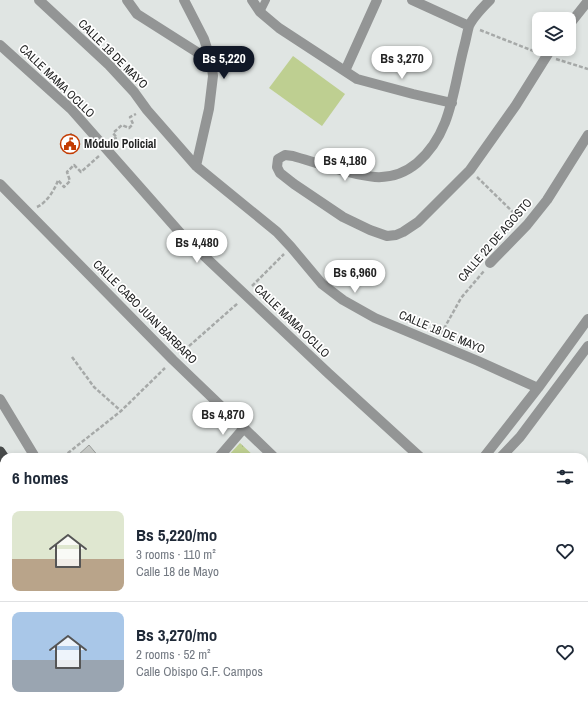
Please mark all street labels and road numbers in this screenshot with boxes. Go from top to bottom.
street label: CALLE 18 DE MAYO [75,16,152,93]
street label: CALLE MAMA OCLLO [16,41,98,121]
street label: CALLE 22 DE AGOSTO [454,195,536,285]
street label: CALLE CABO JUAN BARBARO [89,256,201,368]
street label: CALLE MAMA OCLLO [251,281,333,361]
street label: CALLE 18 DE MAYO [396,307,488,358]

